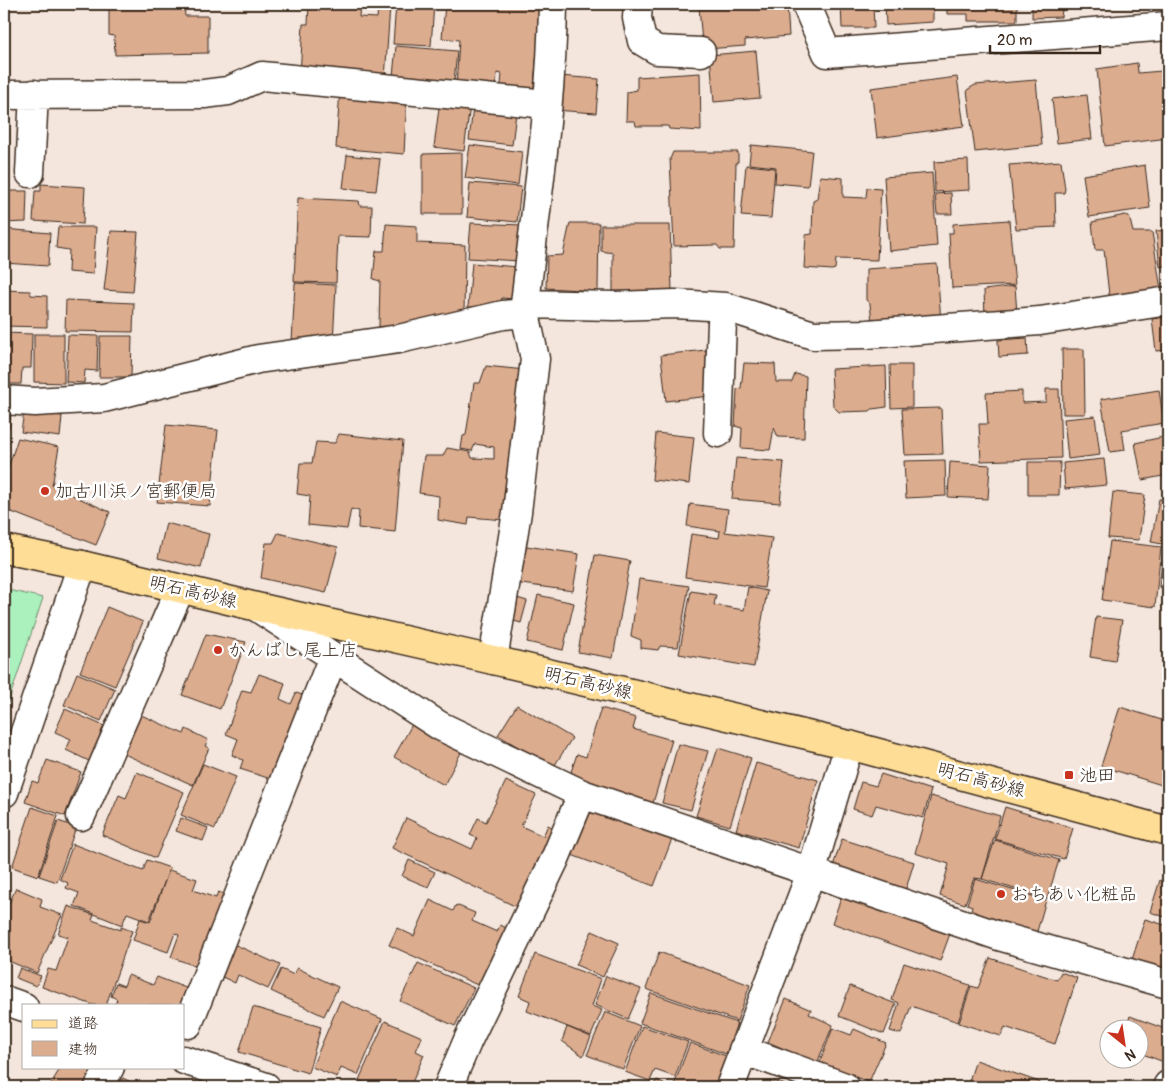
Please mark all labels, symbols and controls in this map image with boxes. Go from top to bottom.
scale bar [990,22,1100,54]
text: 20 m [997,31,1032,50]
place label: 加古川浜ノ宮郵便局 [55,480,217,503]
marker: 加古川浜ノ宮郵便局 [39,485,51,497]
street label: 明石高砂線 [147,571,239,613]
place label: かんばし 尾上店 [228,639,358,662]
marker: かんばし 尾上店 [212,644,224,656]
street label: 明石高砂線 [542,662,634,704]
street label: 明石高砂線 [935,757,1027,803]
place label: 池田 [1079,764,1115,787]
marker: 池田 [1063,769,1075,781]
place label: おちあい化粧品 [1011,883,1137,906]
marker: おちあい化粧品 [995,888,1007,900]
legend [22,1004,185,1068]
text: 道路 [68,1014,98,1033]
north arrow [1100,1018,1150,1068]
text: 建物 [68,1040,98,1059]
text: N [1122,1045,1139,1065]

